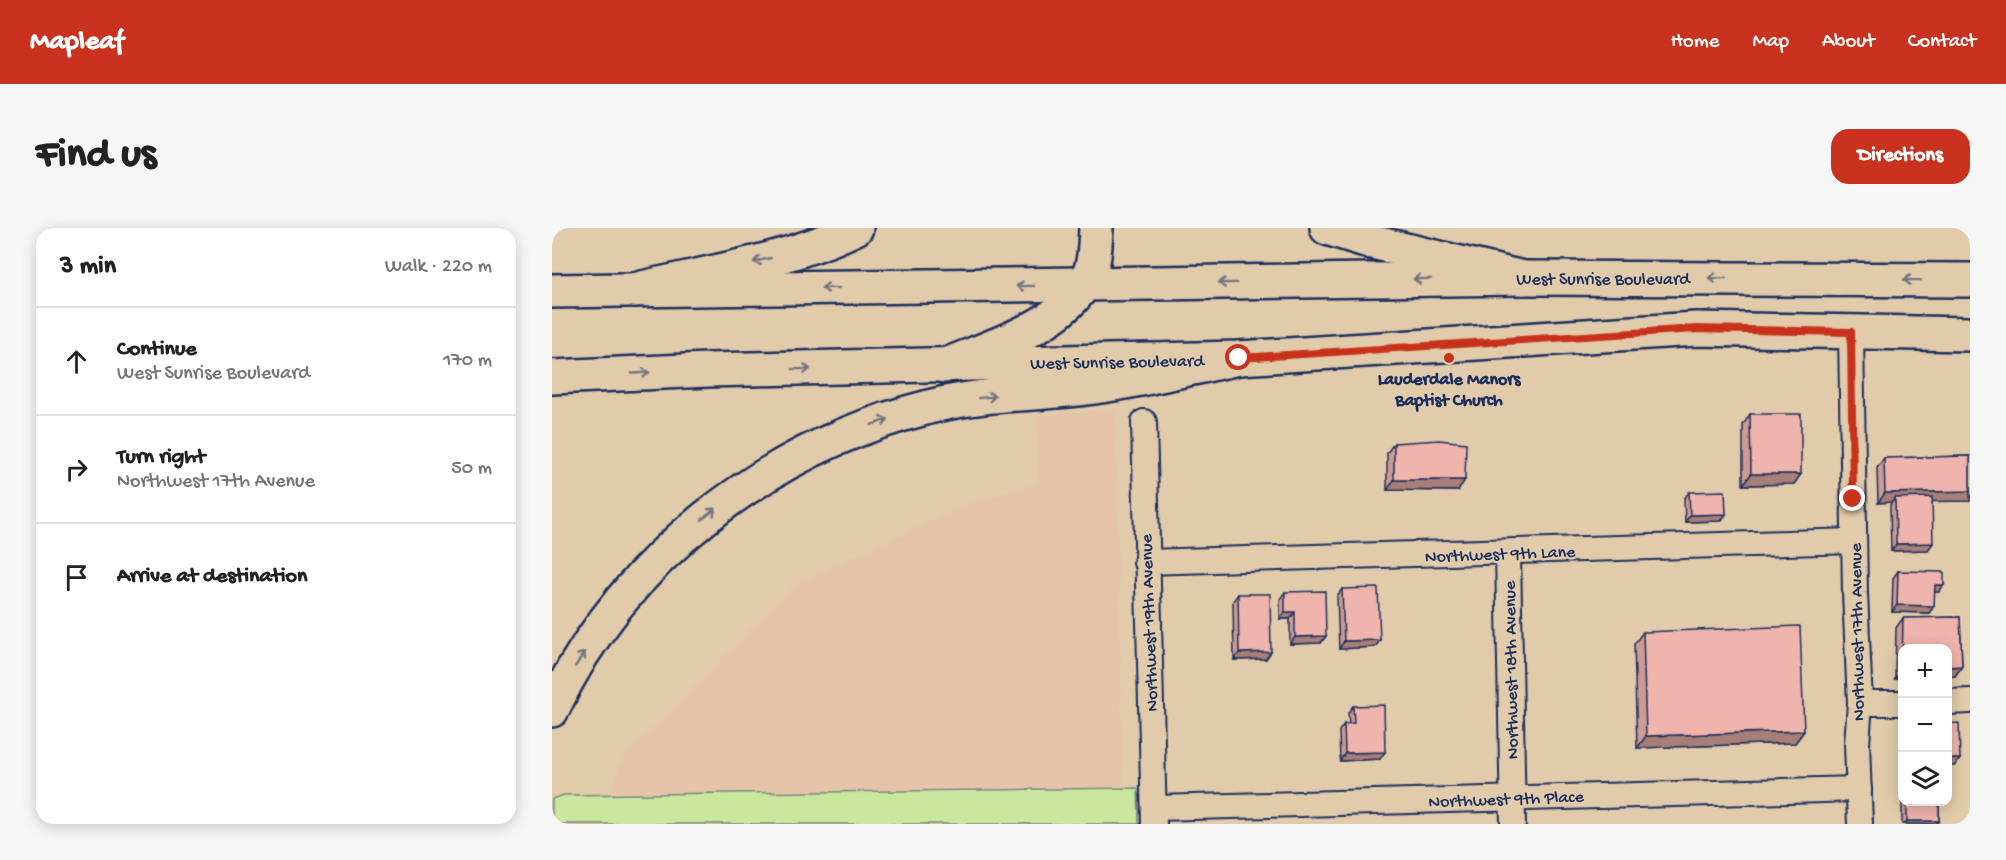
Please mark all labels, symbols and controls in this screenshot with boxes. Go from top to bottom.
text: Mapleaf [30,26,124,59]
text: Home [1671,30,1719,55]
text: Map [1752,30,1789,55]
text: About [1822,30,1875,55]
text: Contact [1908,30,1976,55]
button: Directions [1831,129,1970,184]
text: Find us [36,132,156,181]
text: 3 min [60,252,116,283]
one-way arrow [752,254,771,266]
text: Walk · 220 m [385,256,492,279]
street label: West Sunrise Boulevard [1516,270,1691,291]
one-way arrow [1707,272,1727,284]
one-way arrow [1413,274,1433,285]
one-way arrow [1902,274,1922,286]
one-way arrow [1218,277,1238,289]
one-way arrow [1016,280,1036,292]
one-way arrow [821,282,841,294]
text: Continue [117,337,197,363]
route start [1225,344,1251,370]
icon: ahead [60,345,93,378]
text: 170 m [443,350,492,373]
street label: West Sunrise Boulevard [1030,351,1206,376]
marker: Lauderdale Manors Baptist Church [1442,351,1456,365]
text: West Sunrise Boulevard [117,363,310,386]
one-way arrow [791,363,811,374]
one-way arrow [631,368,651,379]
place label: Lauderdale Manors Baptist Church [1378,370,1522,412]
one-way arrow [977,391,997,402]
one-way arrow [870,415,889,426]
text: Turn right [117,445,205,471]
icon: right [60,453,93,486]
text: 50 m [451,458,492,481]
text: Northwest 17th Avenue [117,471,315,494]
route end [1839,485,1865,511]
one-way arrow [701,508,717,521]
street label: Northwest 19th Avenue [1137,533,1164,712]
street label: Northwest 9th Lane [1424,542,1576,569]
street label: Northwest 17th Avenue [1846,542,1871,721]
icon: arrive [60,561,93,594]
text: Arrive at destination [117,564,307,590]
street label: Northwest 18th Avenue [1500,580,1525,759]
map controls [1898,644,1952,806]
button: + [1898,644,1952,698]
one-way arrow [574,651,586,668]
button: − [1898,698,1952,752]
button: layers [1898,752,1952,806]
street label: Northwest 9th Place [1428,787,1585,814]

